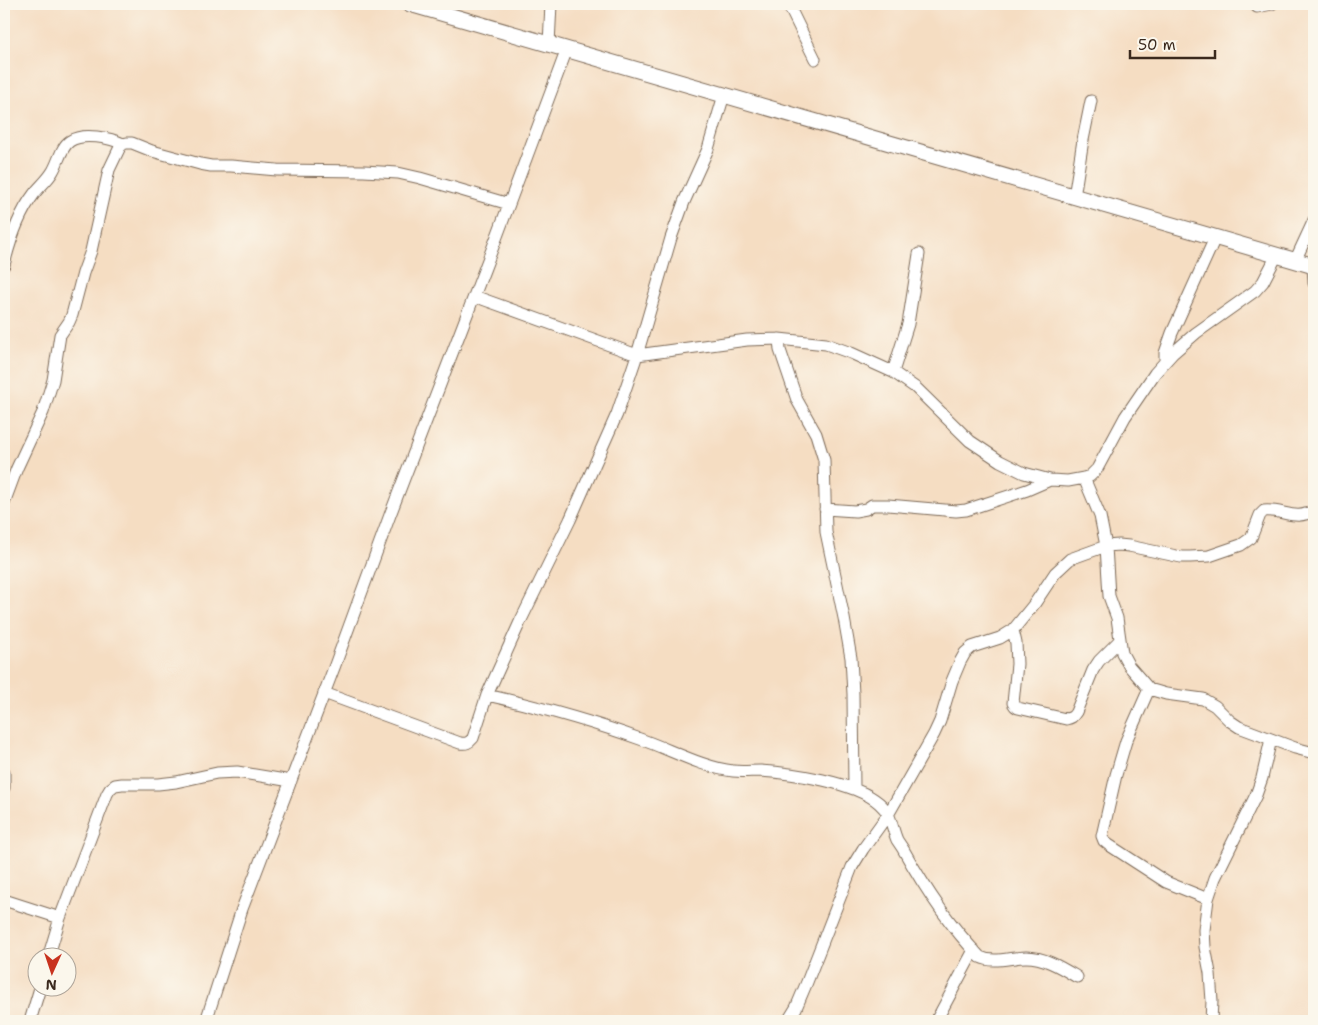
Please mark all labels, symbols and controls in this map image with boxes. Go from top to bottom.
scale bar [1130,28,1216,60]
text: 50 m [1138,35,1176,55]
north arrow [28,948,78,998]
text: N [45,976,57,994]

